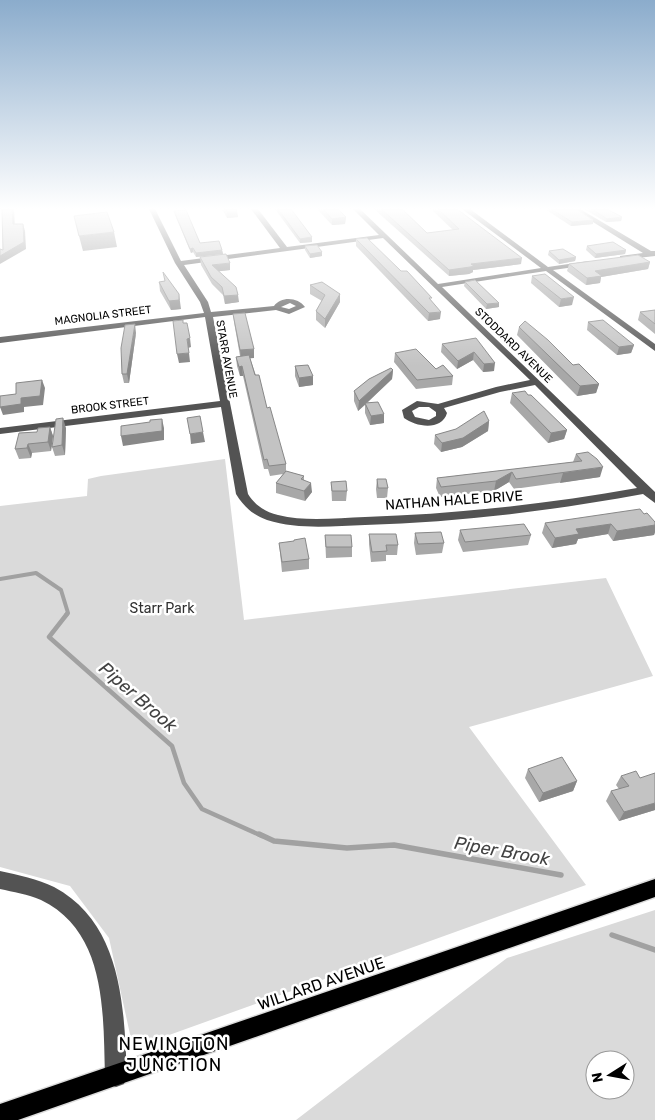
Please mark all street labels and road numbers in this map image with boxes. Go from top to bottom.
street label: MAGNOLIA STREET [54,303,153,328]
street label: STODDARD AVENUE [472,305,555,386]
street label: STARR AVENUE [213,319,240,400]
street label: BROOK STREET [70,394,151,417]
street label: NATHAN HALE DRIVE [385,487,524,514]
street label: WILLARD AVENUE [255,953,387,1014]

